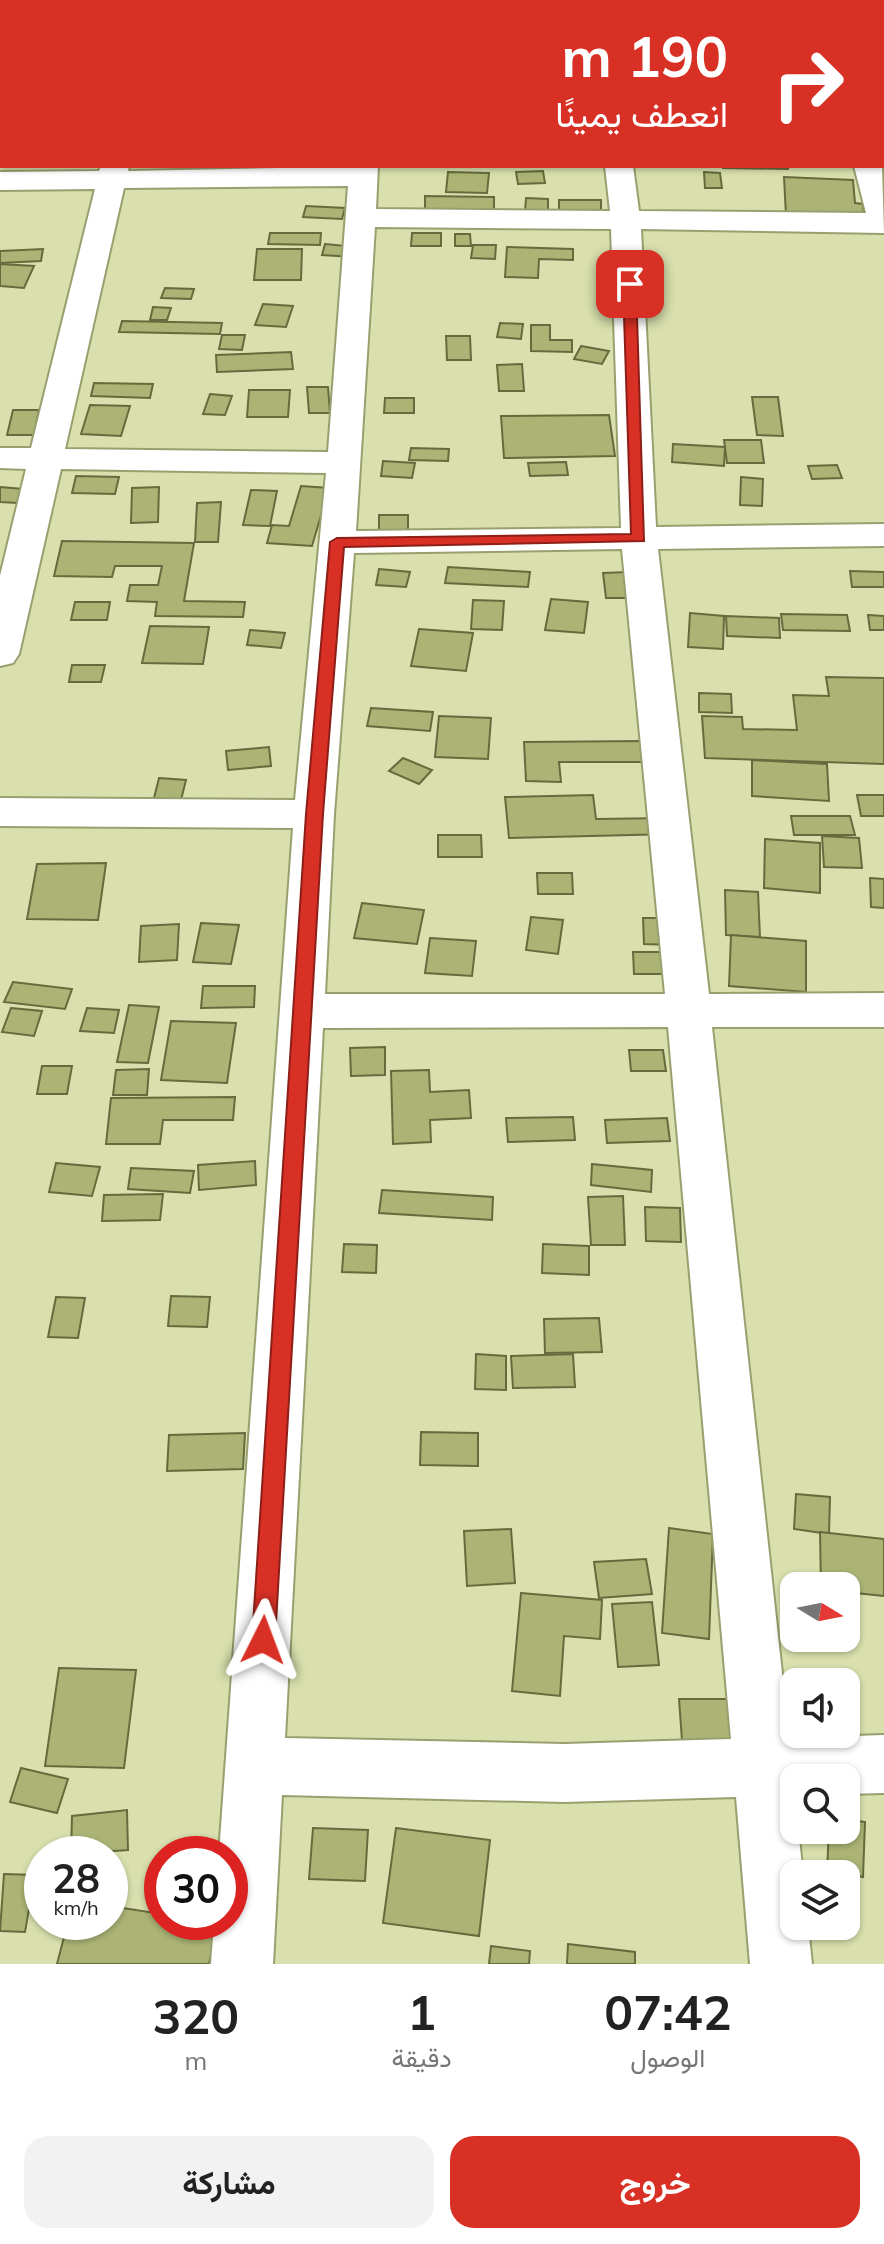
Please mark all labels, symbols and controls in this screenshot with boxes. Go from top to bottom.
text: 190 m [561,21,728,91]
icon: right [756,32,860,136]
text: انعطف يمينًا [555,91,728,136]
pin [596,250,664,318]
icon: arrive [608,262,652,306]
north arrow [780,1572,860,1652]
map controls [780,1572,860,1940]
position arrow [221,1598,305,1682]
button: sound [780,1668,860,1748]
button: search [780,1764,860,1844]
speed limit sign: 30 [144,1836,248,1940]
text: 28 [52,1853,100,1903]
button: layers [780,1860,860,1940]
text: km/h [53,1895,99,1920]
text: 1 [407,1982,436,2042]
text: 07:42 [604,1982,731,2042]
text: 320 [153,1986,239,2046]
text: دقيقة [392,2041,452,2074]
text: الوصول [630,2041,705,2074]
text: m [184,2044,207,2077]
button: مشاركة [24,2136,434,2228]
button: خروج [450,2136,860,2228]

